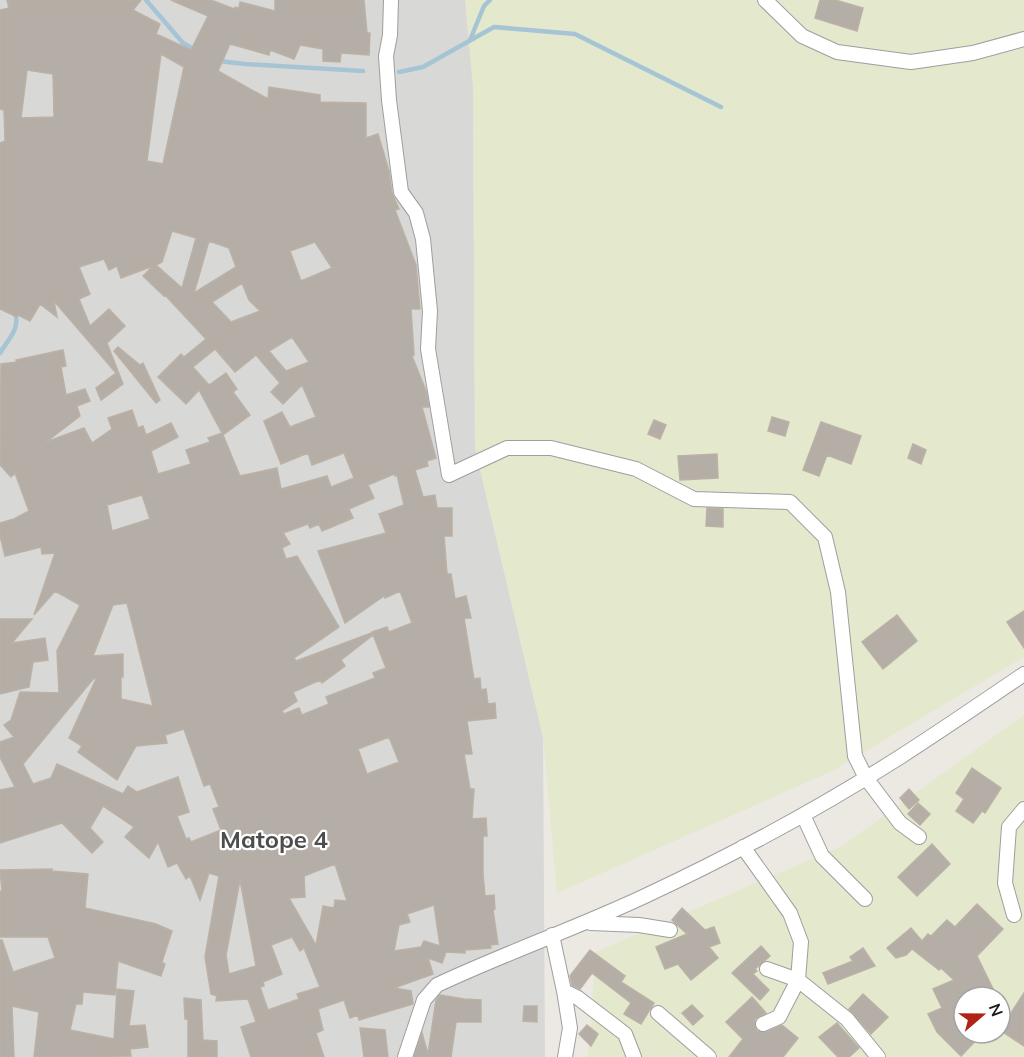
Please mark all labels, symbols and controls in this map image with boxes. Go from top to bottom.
district label: Matope 4 [220,824,328,854]
north arrow [952,985,1012,1045]
text: N [985,1001,1008,1019]

